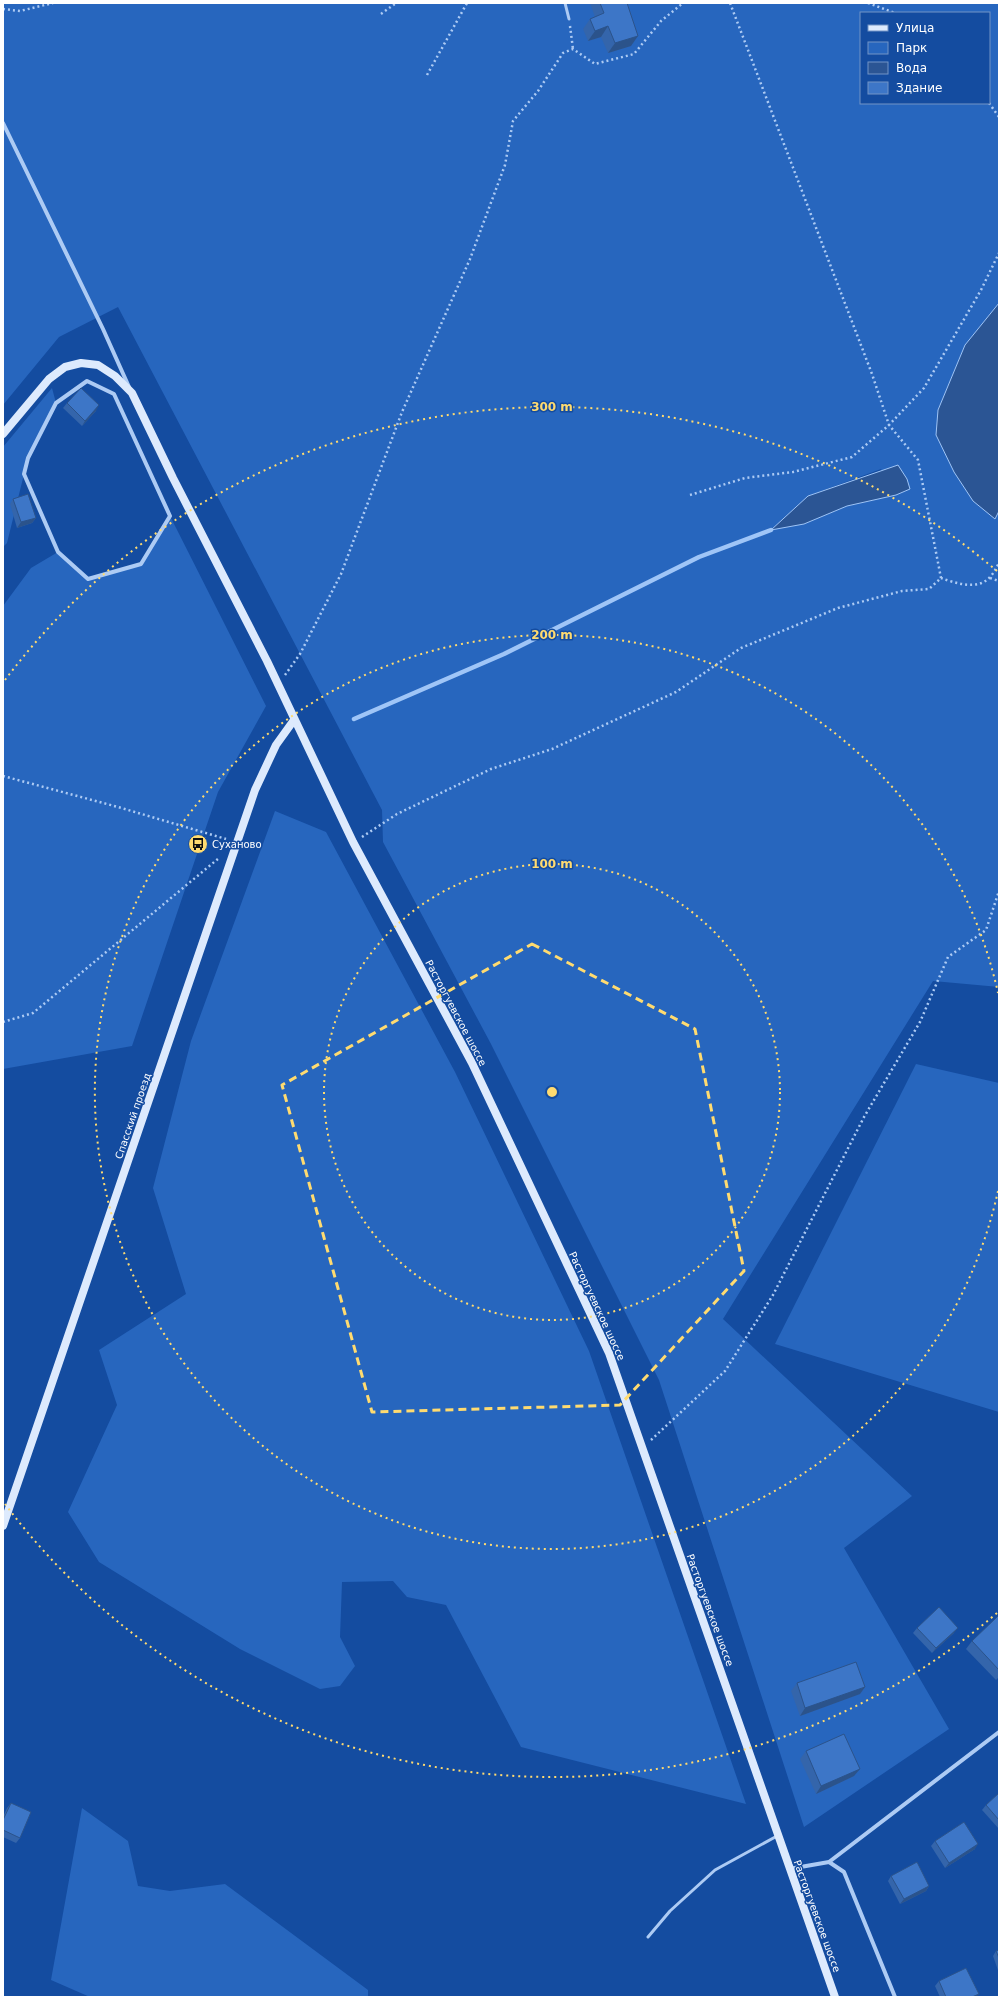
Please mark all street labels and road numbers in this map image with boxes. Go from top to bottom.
street label: Расторгуевское шоссе [423,958,489,1068]
street label: Спасский проезд [113,1071,153,1160]
street label: Расторгуевское шоссе [567,1250,627,1362]
street label: Расторгуевское шоссе [685,1552,735,1668]
street label: Расторгуевское шоссе [792,1858,842,1974]

